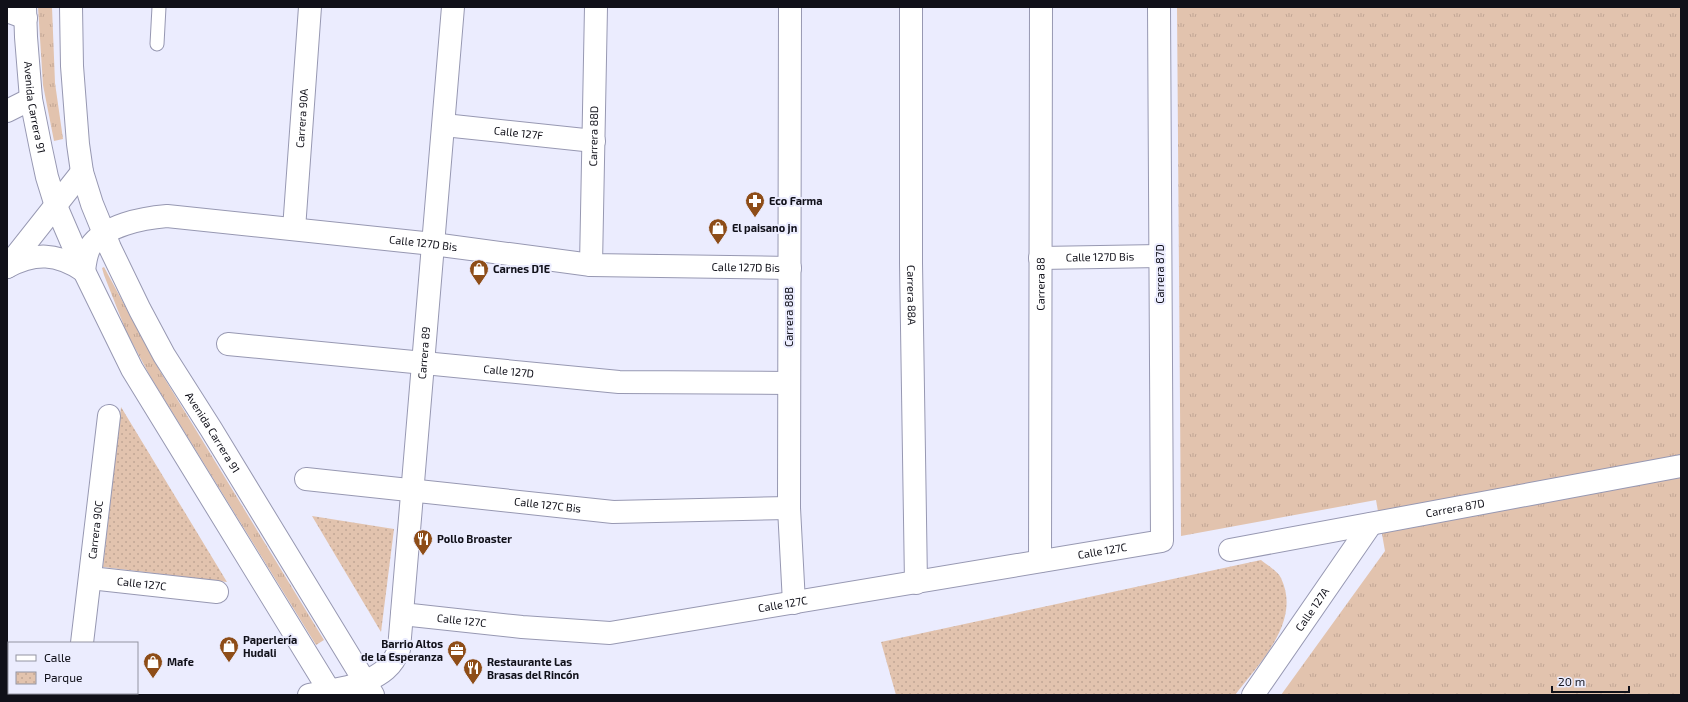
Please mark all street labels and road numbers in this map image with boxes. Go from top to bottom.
street label: Avenida Carrera 91 [22,61,49,154]
street label: Carrera 90A [293,88,310,148]
street label: Carrera 88D [586,106,600,166]
street label: Calle 127F [493,123,544,142]
street label: Calle 127D Bis [389,232,459,253]
street label: Carrera 87D [1153,244,1166,304]
street label: Calle 127D Bis [1066,249,1135,264]
street label: Carrera 88 [1033,257,1047,311]
street label: Calle 127D Bis [712,260,781,274]
street label: Carrera 88A [905,265,919,325]
street label: Carrera 88B [782,287,795,347]
street label: Carrera 89 [415,326,432,380]
street label: Calle 127D [483,362,535,380]
street label: Avenida Carrera 91 [183,389,243,475]
street label: Calle 127C Bis [513,494,582,515]
street label: Carrera 87D [1425,496,1485,519]
street label: Carrera 90C [85,500,105,560]
street label: Calle 127C [1077,540,1128,561]
street label: Calle 127C [116,574,167,592]
street label: Calle 127A [1292,585,1331,633]
street label: Calle 127C [757,593,808,614]
street label: Calle 127C [436,611,487,629]

